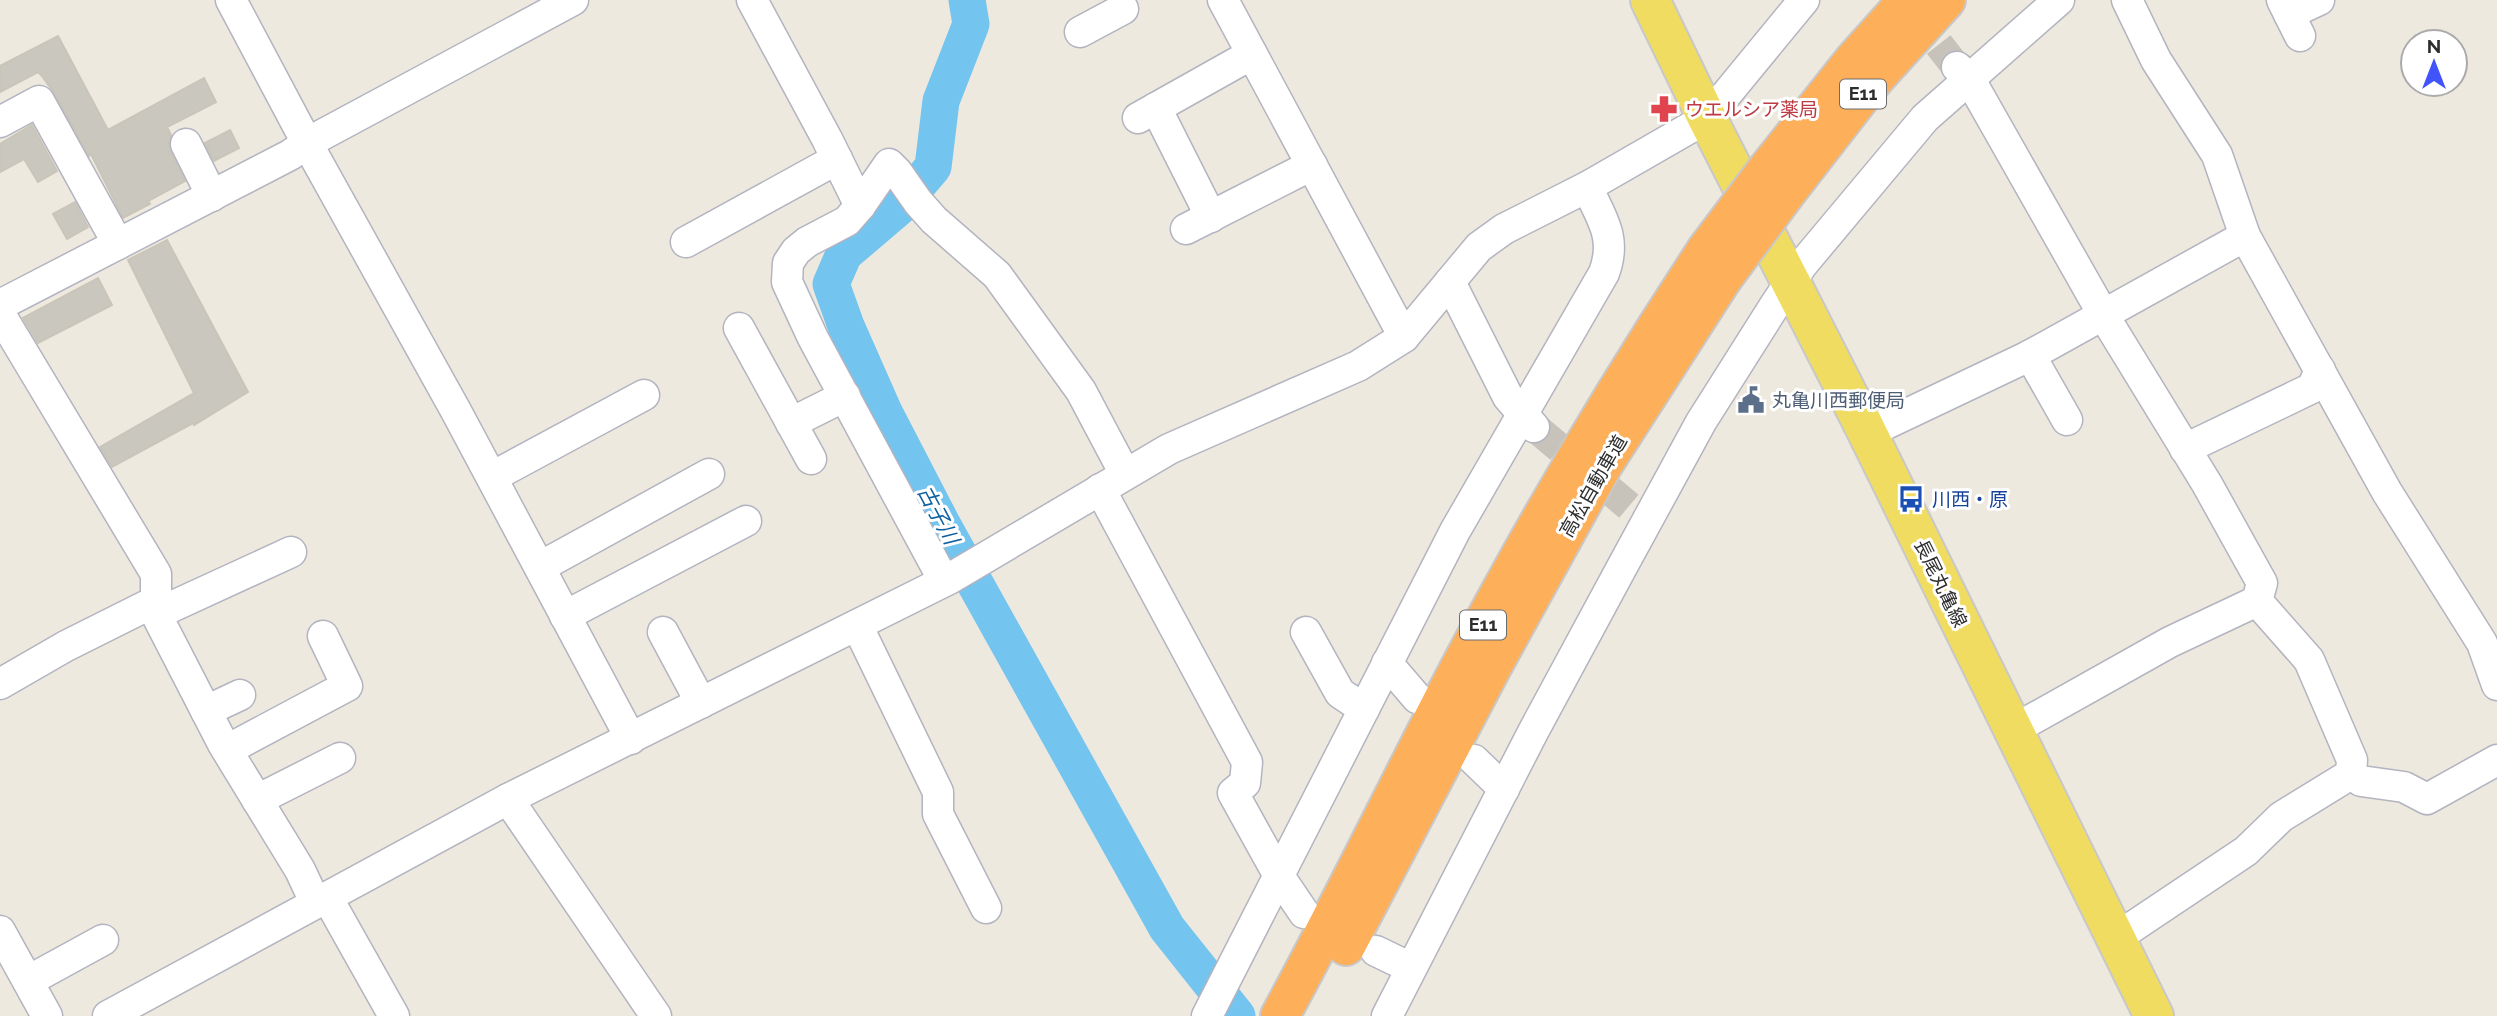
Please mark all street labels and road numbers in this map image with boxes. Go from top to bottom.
road number: E11 [1840,80,1886,108]
street label: 高松自動車道 [1555,431,1631,541]
street label: 長尾丸亀線 [1910,535,1972,631]
road number: E11 [1460,610,1506,640]

